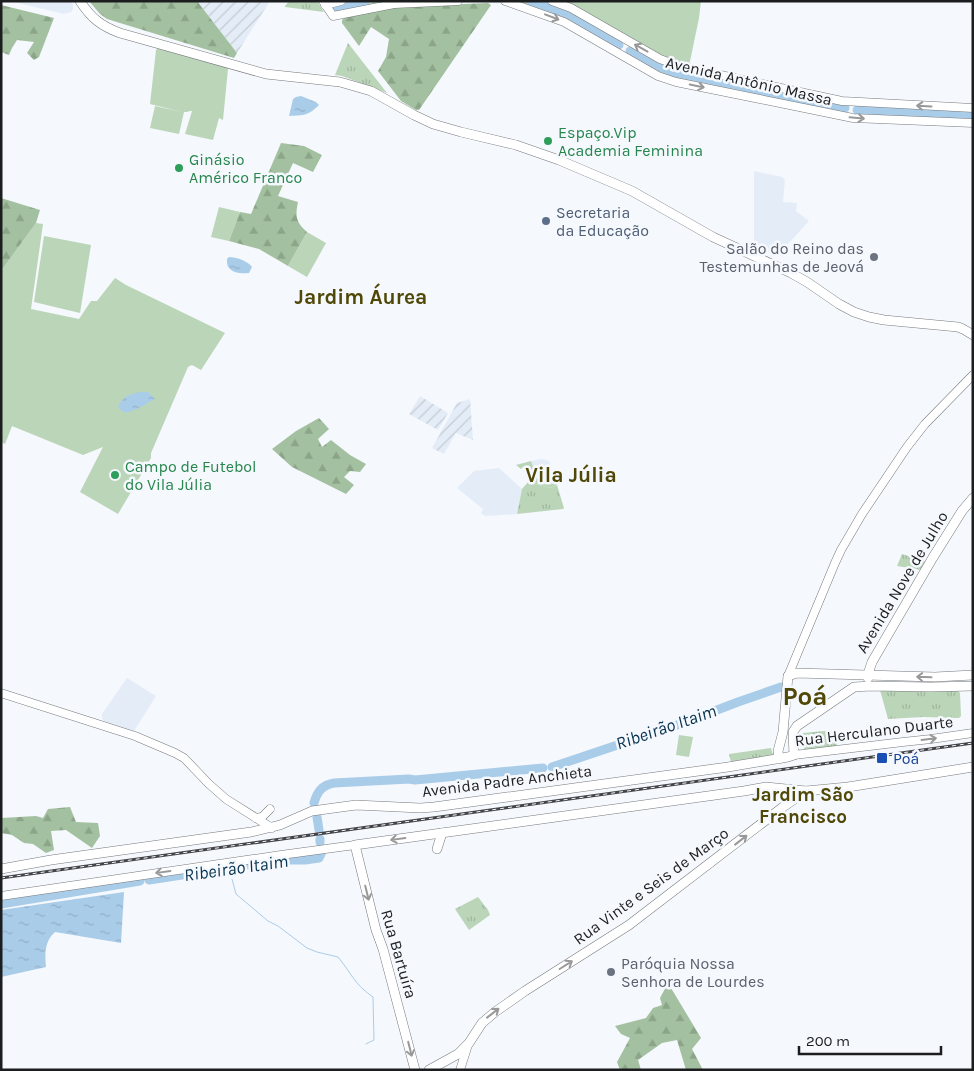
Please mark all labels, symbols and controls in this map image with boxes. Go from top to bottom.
one-way arrow [543,13,559,22]
one-way arrow [633,43,648,53]
street label: Avenida Antônio Massa [664,53,834,109]
one-way arrow [689,82,705,92]
one-way arrow [916,101,932,110]
one-way arrow [848,113,864,123]
place label: Espaço.Vip Academia Feminina [558,123,703,160]
marker: Espaço.Vip Academia Feminina [542,135,554,147]
place label: Ginásio Américo Franco [189,150,302,187]
marker: Ginásio Américo Franco [173,162,185,174]
place label: Secretaria da Educação [556,203,649,240]
marker: Secretaria da Educação [540,215,552,227]
place label: Salão do Reino das Testemunhas de Jeová [700,239,864,276]
marker: Salão do Reino das Testemunhas de Jeová [868,251,880,263]
district label: Jardim Áurea [295,283,427,309]
place label: Campo de Futebol do Vila Júlia [125,457,257,494]
district label: Vila Júlia [525,463,617,487]
marker: Campo de Futebol do Vila Júlia [109,469,121,481]
street label: Avenida Nove de Julho [852,508,952,656]
one-way arrow [916,672,932,681]
district label: Poá [782,681,828,712]
water label: Ribeirão Itaim [613,700,719,754]
street label: Rua Herculano Duarte [794,712,954,750]
one-way arrow [921,734,937,744]
place label: Poá [893,749,919,768]
marker: Poá [875,751,889,765]
street label: Avenida Padre Anchieta [421,761,593,801]
district label: Jardim São Francisco [752,784,854,828]
street label: Rua Vinte e Seis de Março [570,823,732,949]
one-way arrow [734,834,747,845]
one-way arrow [391,835,407,845]
water label: Ribeirão Itaim [182,850,290,886]
one-way arrow [156,868,172,878]
one-way arrow [363,884,372,900]
street label: Rua Bartuíra [377,907,421,1001]
place label: Paróquia Nossa Senhora de Lourdes [621,954,765,991]
one-way arrow [559,959,573,970]
marker: Paróquia Nossa Senhora de Lourdes [605,966,617,978]
one-way arrow [487,1008,500,1019]
scale bar [799,1024,942,1056]
text: 200 m [806,1032,850,1050]
one-way arrow [406,1041,415,1057]

